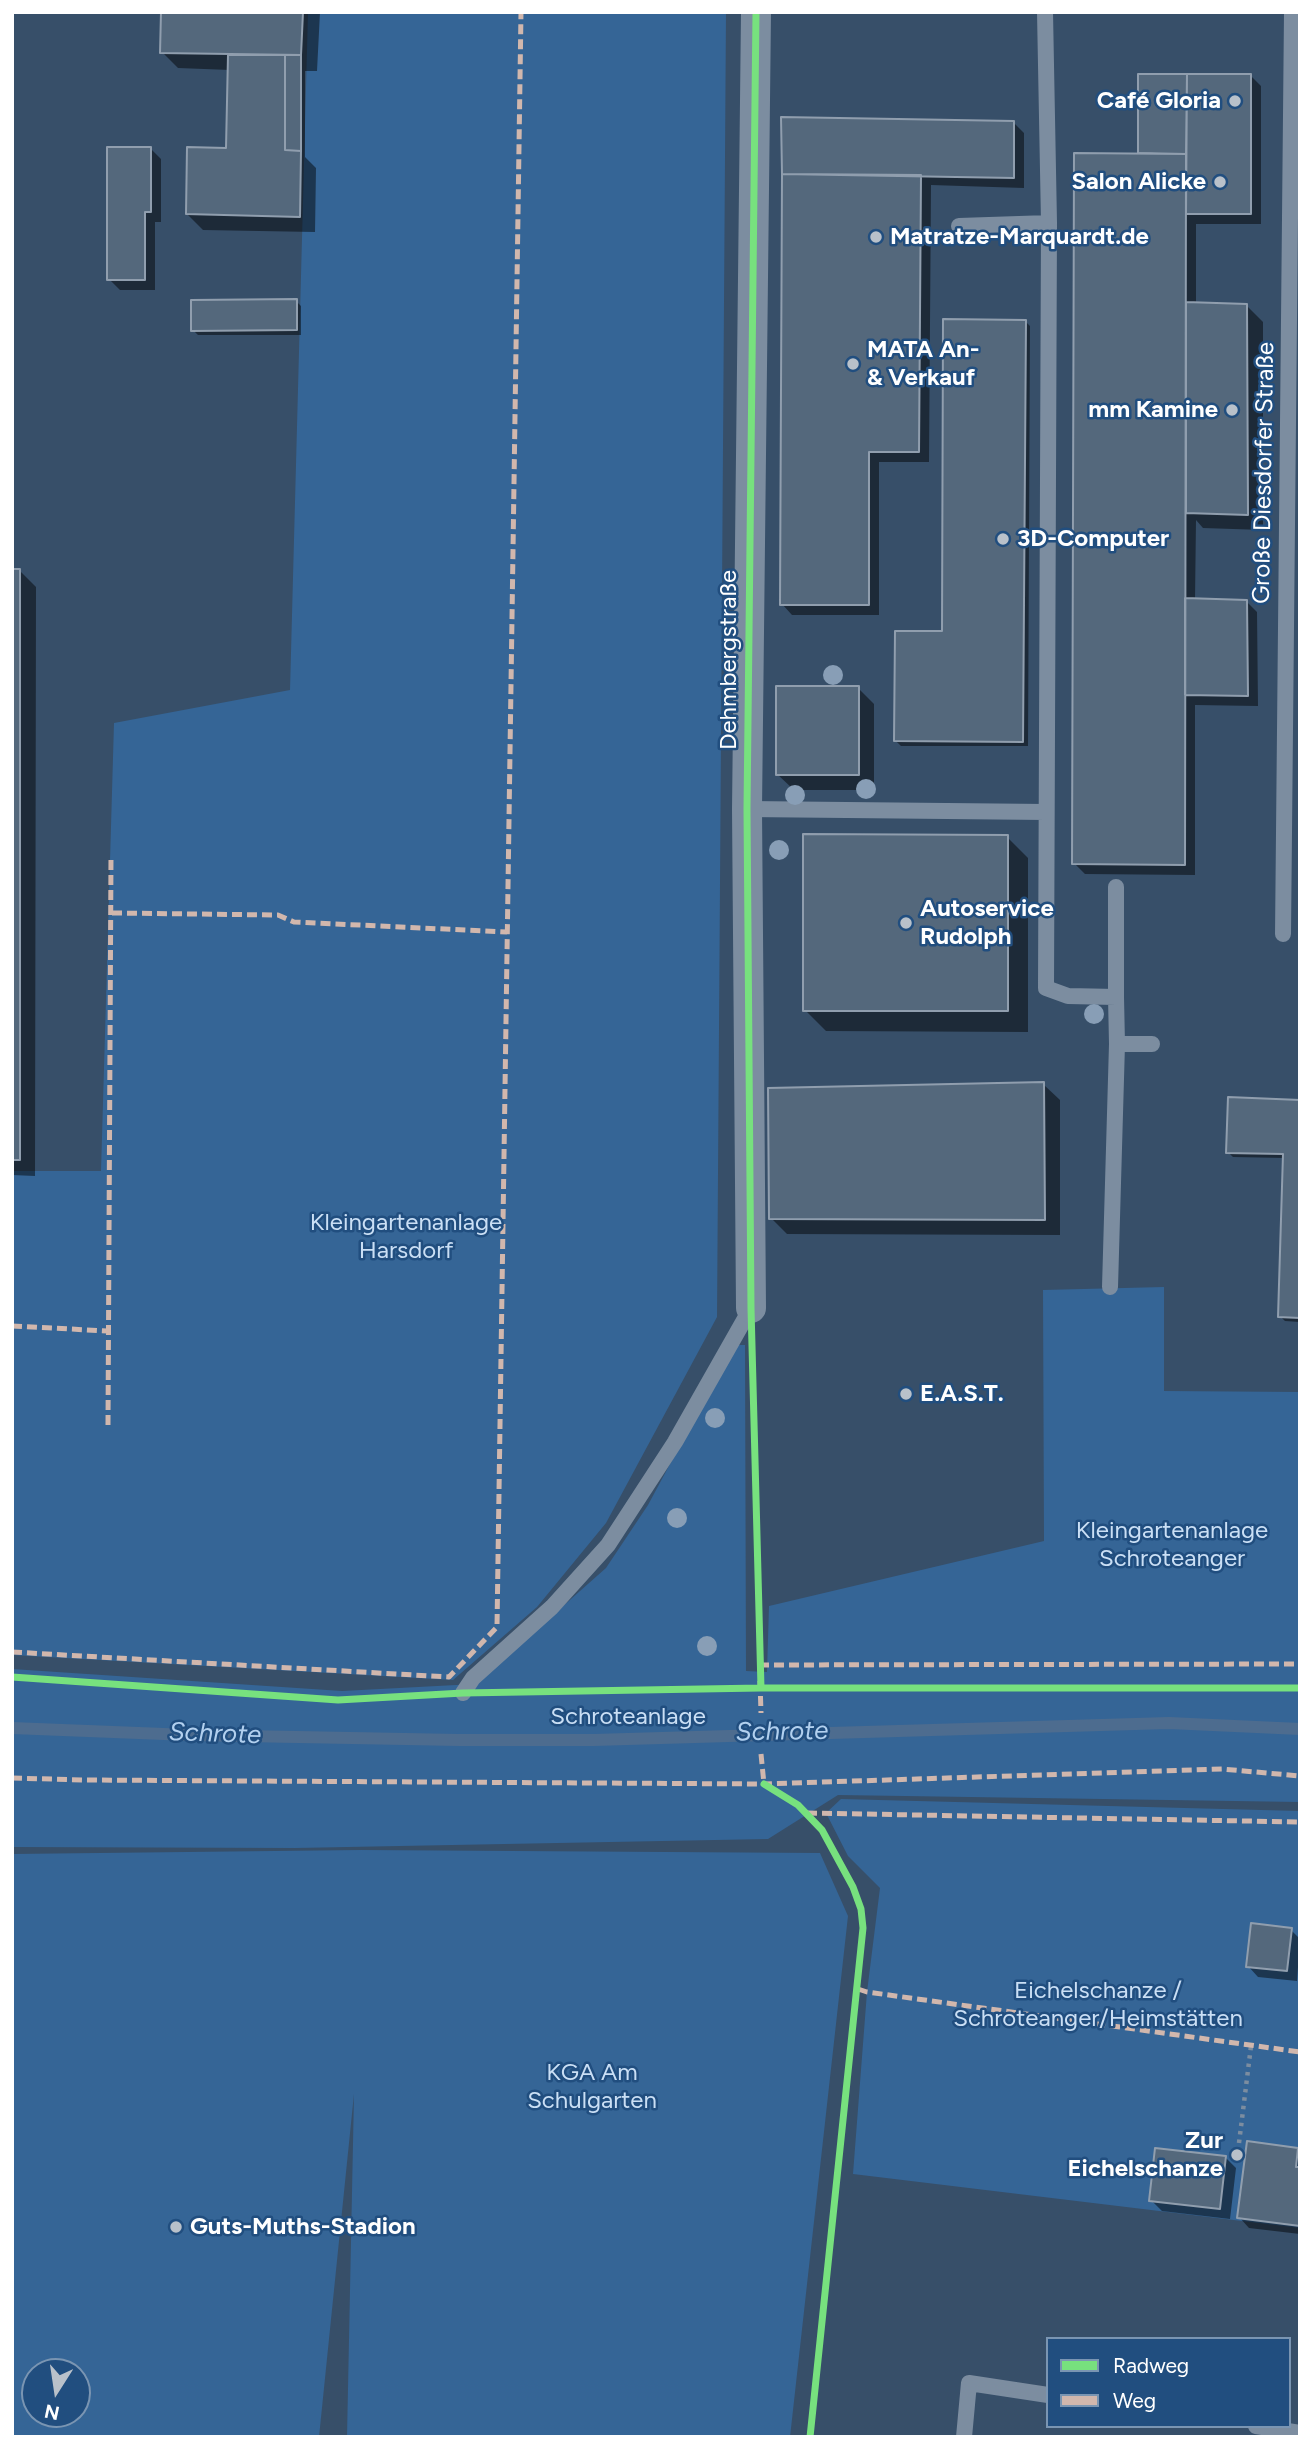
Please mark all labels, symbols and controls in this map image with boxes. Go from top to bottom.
place label: Café Gloria [1097,87,1221,115]
marker: Café Gloria [1227,93,1243,109]
place label: Salon Alicke [1071,168,1206,196]
marker: Salon Alicke [1212,174,1228,190]
place label: Matratze-Marquardt.de [890,223,1149,251]
marker: Matratze-Marquardt.de [868,229,884,245]
place label: MATA An- & Verkauf [867,336,979,392]
street label: Große Diesdorfer Straße [1247,342,1281,604]
marker: MATA An- & Verkauf [845,356,861,372]
place label: mm Kamine [1088,396,1218,424]
marker: mm Kamine [1224,402,1240,418]
place label: 3D-Computer [1017,525,1169,553]
marker: 3D-Computer [995,531,1011,547]
street label: Dehmbergstraße [715,570,743,750]
place label: Autoservice Rudolph [920,895,1054,951]
marker: Autoservice Rudolph [898,915,914,931]
park label: Kleingartenanlage Harsdorf [310,1209,502,1265]
place label: E.A.S.T. [920,1380,1004,1408]
marker: E.A.S.T. [898,1386,914,1402]
park label: Kleingartenanlage Schroteanger [1076,1517,1268,1573]
park label: Schroteanlage [550,1703,706,1731]
water label: Schrote [735,1716,829,1748]
water label: Schrote [168,1717,262,1751]
park label: Eichelschanze / Schroteanger/Heimstätten [953,1977,1243,2033]
park label: KGA Am Schulgarten [527,2059,657,2115]
place label: Zur Eichelschanze [1067,2127,1223,2183]
marker: Zur Eichelschanze [1229,2147,1245,2163]
place label: Guts-Muths-Stadion [190,2213,416,2241]
marker: Guts-Muths-Stadion [168,2219,184,2235]
legend [1046,2337,1291,2428]
text: Radweg [1113,2353,1189,2378]
north arrow [21,2358,91,2428]
text: Weg [1113,2388,1156,2413]
text: N [42,2399,62,2425]

